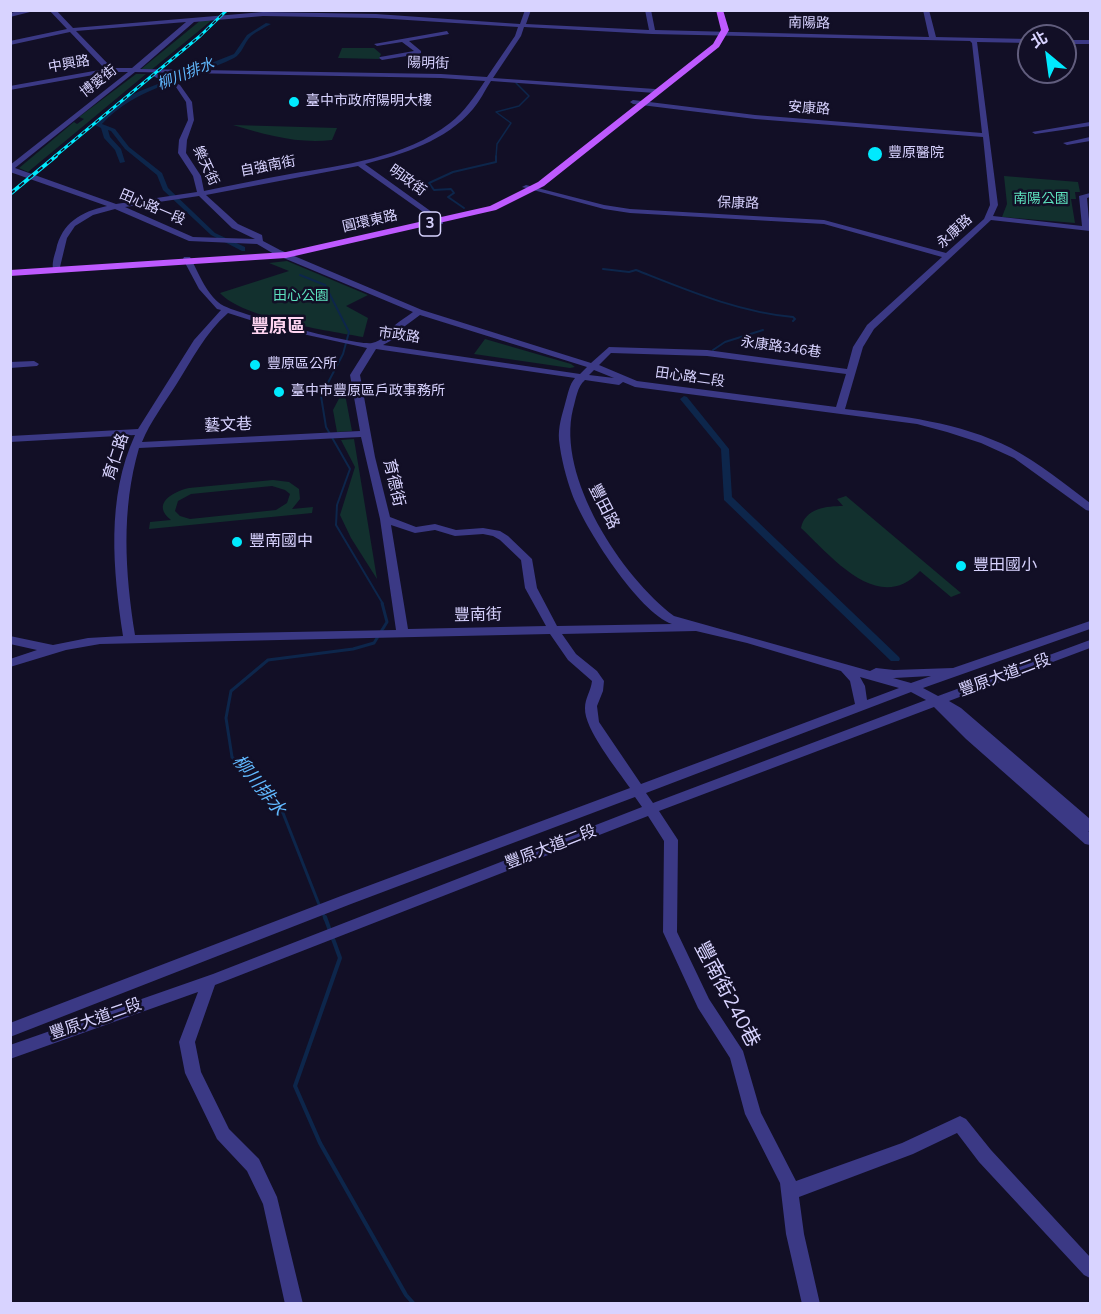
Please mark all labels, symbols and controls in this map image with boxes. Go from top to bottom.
street label: 南陽路 [788,15,830,33]
north arrow [1017,24,1077,84]
text: 北 [1027,27,1052,54]
street label: 中興路 [47,53,91,77]
water label: 柳川排水 [155,55,217,95]
street label: 陽明街 [407,55,449,73]
street label: 博愛街 [77,62,121,102]
place label: 臺中市政府陽明大樓 [306,94,432,110]
marker: 臺中市政府陽明大樓 [287,95,301,109]
street label: 安康路 [787,99,831,119]
street label: 樂天街 [189,143,221,189]
marker: 豐原醫院 [866,145,884,163]
place label: 豐原醫院 [888,146,944,162]
street label: 自強南街 [239,153,297,181]
street label: 明政街 [385,162,429,200]
street label: 田心路一段 [117,187,187,229]
park label: 南陽公園 [1013,192,1069,208]
street label: 保康路 [717,195,759,213]
street label: 圓環東路 [341,208,399,236]
road number: 3 [420,212,440,236]
street label: 永康路 [934,212,976,252]
park label: 田心公園 [273,289,329,305]
district label: 豐原區 [251,317,305,339]
street label: 市政路 [377,325,421,347]
street label: 永康路346巷 [740,334,822,362]
place label: 豐原區公所 [267,357,337,373]
marker: 豐原區公所 [248,358,262,372]
street label: 田心路二段 [654,365,726,391]
place label: 臺中市豐原區戶政事務所 [291,384,445,400]
marker: 臺中市豐原區戶政事務所 [272,385,286,399]
street label: 藝文巷 [204,416,252,436]
street label: 育仁路 [100,431,134,483]
street label: 育德街 [378,457,408,509]
street label: 豐田路 [584,481,622,533]
place label: 豐南國中 [249,532,313,552]
marker: 豐南國中 [230,535,244,549]
place label: 豐田國小 [973,556,1037,576]
marker: 豐田國小 [954,559,968,573]
street label: 豐南街 [454,606,502,626]
street label: 豐原大道二段 [957,651,1053,701]
water label: 柳川排水 [227,751,289,821]
street label: 豐原大道二段 [503,822,599,874]
street label: 豐南街240巷 [688,938,764,1052]
street label: 豐原大道二段 [47,995,145,1045]

